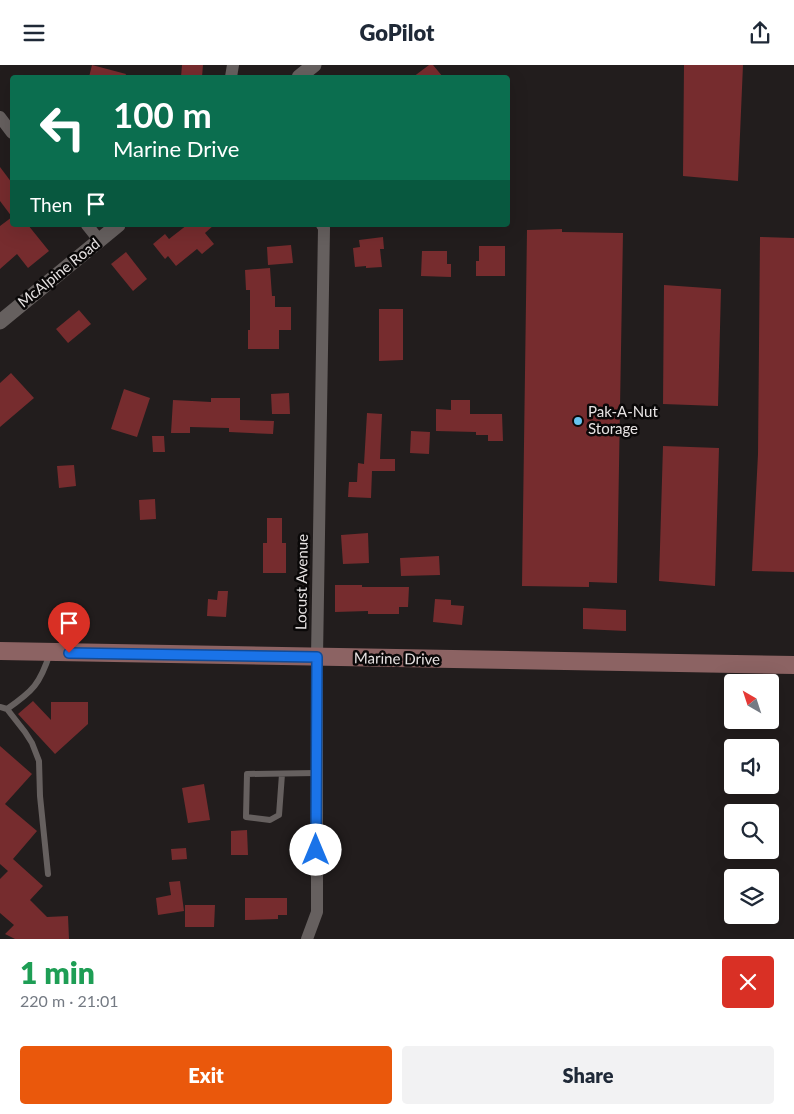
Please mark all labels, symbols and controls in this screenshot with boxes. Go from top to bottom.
icon: menu [20,19,48,47]
text: GoPilot [360,19,434,46]
icon: share [746,19,774,47]
text: 100 m [113,93,212,135]
icon: left [30,95,95,160]
text: Marine Drive [113,135,239,162]
icon: arrive [82,190,110,218]
text: Then [30,193,72,216]
street label: McAlpine Road [14,234,103,311]
place label: Pak-A-Nut Storage [588,402,658,437]
marker: Pak-A-Nut Storage [572,415,584,427]
street label: Locust Avenue [291,534,311,630]
pin [48,602,90,653]
icon: arrive [55,609,83,637]
street label: Marine Drive [354,648,440,668]
north arrow [724,674,779,729]
map controls [724,674,779,924]
button: sound [724,739,779,794]
button: search [724,804,779,859]
position arrow [289,823,341,875]
button: layers [724,869,779,924]
text: 1 min [20,954,95,990]
button: close [722,956,774,1008]
text: 220 m · 21:01 [20,991,119,1010]
button: Exit [20,1046,392,1104]
button: Share [402,1046,774,1104]

